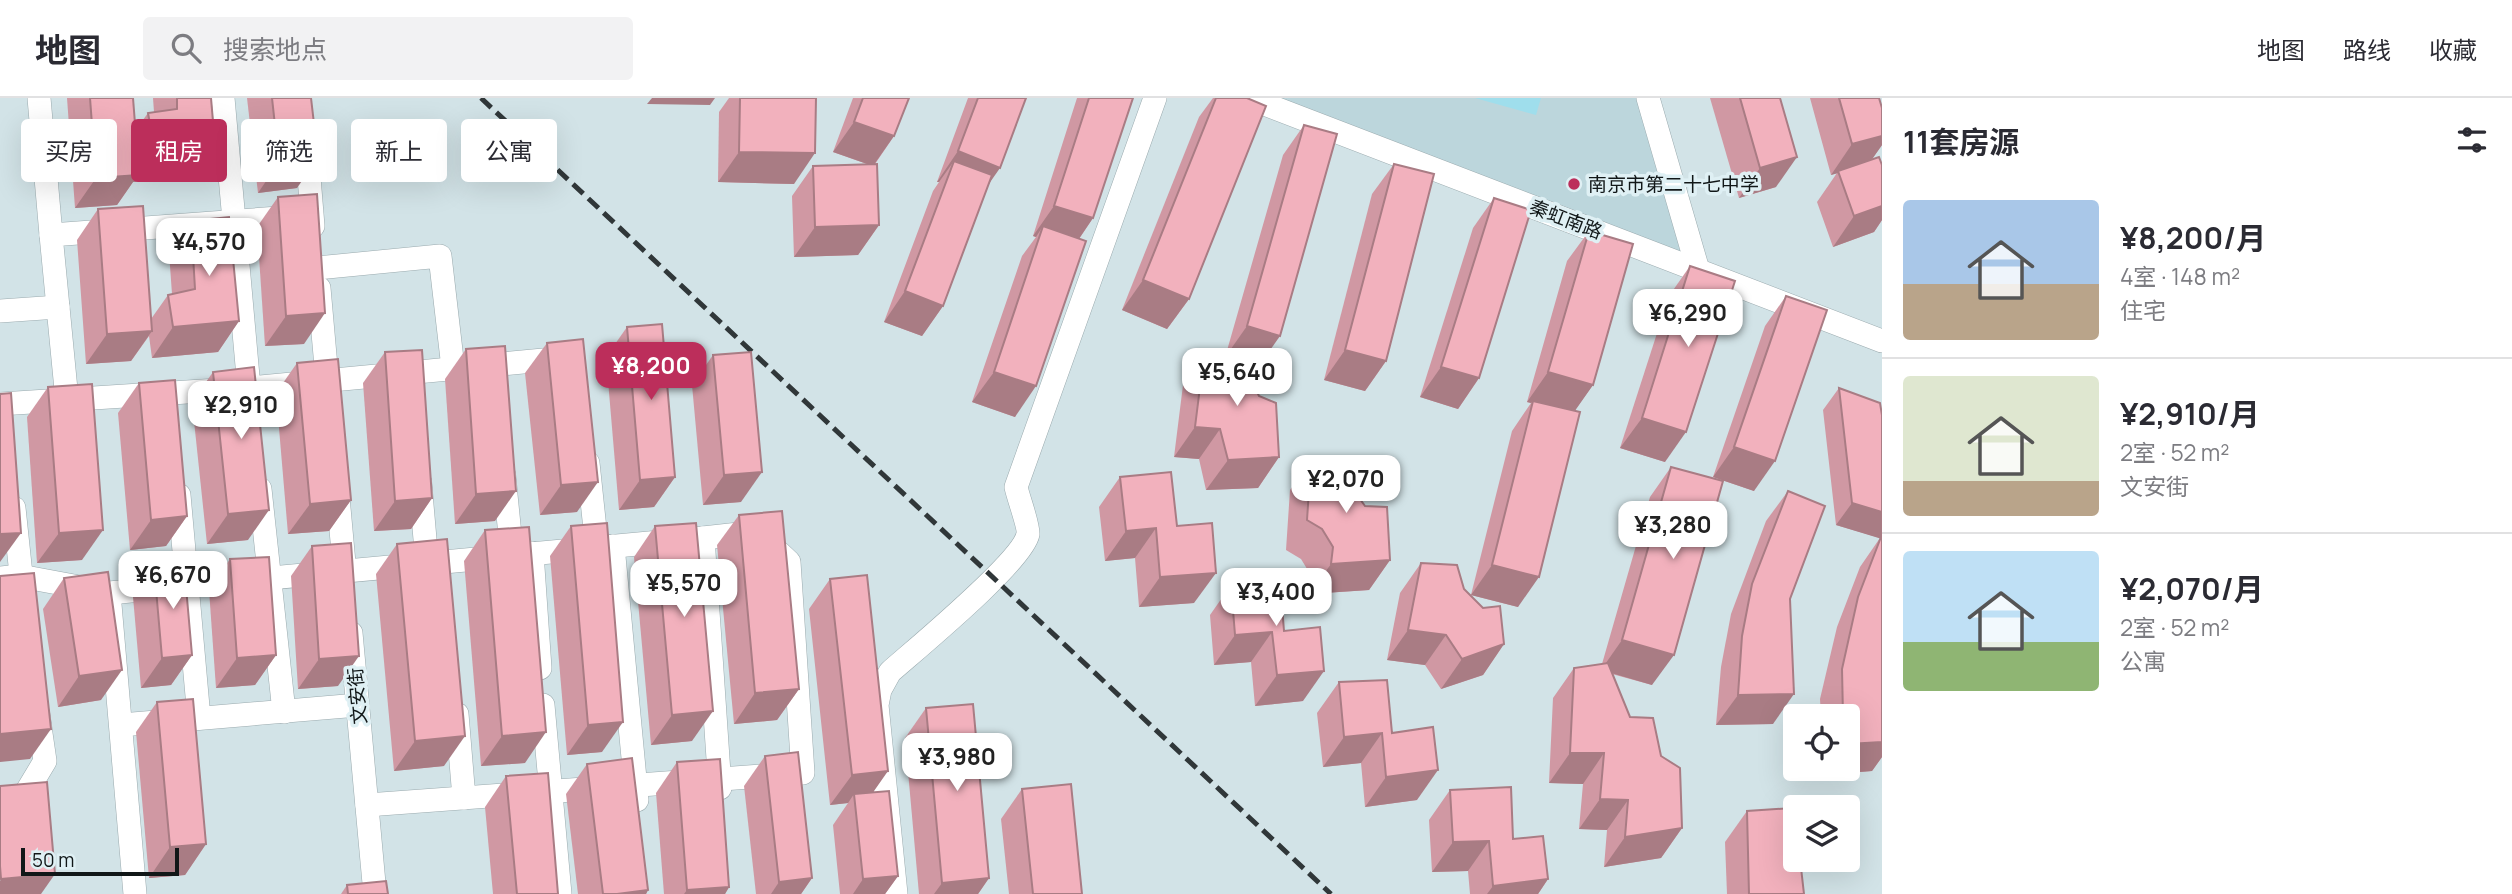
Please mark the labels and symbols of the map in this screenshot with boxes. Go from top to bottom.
place label: 南京市第二十七中学 [1588,171,1759,197]
marker: 南京市第二十七中学 [1566,176,1582,192]
street label: 秦虹南路 [1526,193,1606,245]
pin: ¥4,570 [152,218,266,278]
pin: ¥6,290 [1631,289,1745,349]
pin: ¥8,200 [594,342,708,402]
pin: ¥5,640 [1180,348,1294,408]
pin: ¥2,910 [184,382,298,441]
pin: ¥2,070 [1289,456,1403,515]
pin: ¥3,280 [1616,502,1730,561]
pin: ¥6,670 [116,552,230,611]
pin: ¥5,570 [627,560,741,619]
pin: ¥3,400 [1219,568,1333,628]
street label: 文安街 [342,666,372,726]
pin: ¥3,980 [900,734,1014,793]
scale bar [21,845,178,877]

